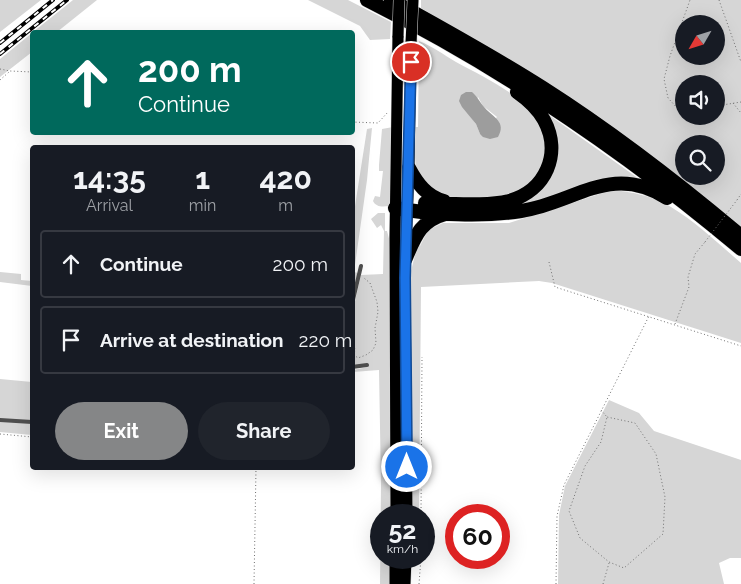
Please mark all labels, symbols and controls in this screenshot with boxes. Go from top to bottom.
north arrow [675,15,725,65]
map controls [675,15,725,185]
pin [390,41,432,83]
icon: arrive [397,48,425,76]
text: 200 m [138,49,242,90]
icon: ahead [55,50,120,115]
button: sound [675,75,725,125]
text: Continue [138,91,230,117]
button: search [675,135,725,185]
text: 14:35 [73,161,146,196]
text: 1 [195,161,210,196]
text: 420 [259,161,312,196]
text: Arrival [86,196,133,215]
text: min [189,196,216,215]
text: m [278,196,293,215]
icon: ahead [57,250,85,278]
text: Continue [100,253,183,275]
text: 200 m [273,253,328,275]
icon: arrive [57,326,85,354]
text: Arrive at destination [100,329,284,351]
text: 220 m [299,329,352,351]
button: Exit [55,402,188,460]
button: Share [198,402,330,460]
position arrow [380,440,432,492]
speed limit sign: 60 [445,504,510,569]
text: 52 [389,515,416,545]
text: km/h [387,542,418,556]

